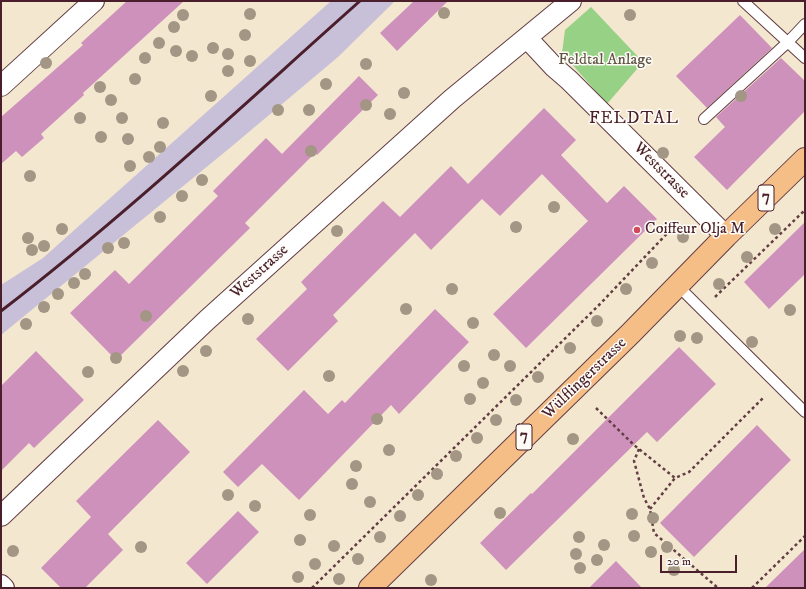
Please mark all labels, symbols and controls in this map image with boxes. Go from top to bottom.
park label: Feldtal Anlage [558,51,652,71]
district label: FELDTAL [589,109,679,129]
street label: Weststrasse [629,139,693,203]
road number: 7 [758,185,774,211]
place label: Coiffeur Olja M [645,220,745,240]
marker: Coiffeur Olja M [632,225,642,235]
street label: Weststrasse [227,241,293,303]
street label: Wülflingerstrasse [539,334,631,424]
road number: 7 [516,424,532,450]
scale bar [662,547,739,573]
text: 20 m [667,554,691,569]

